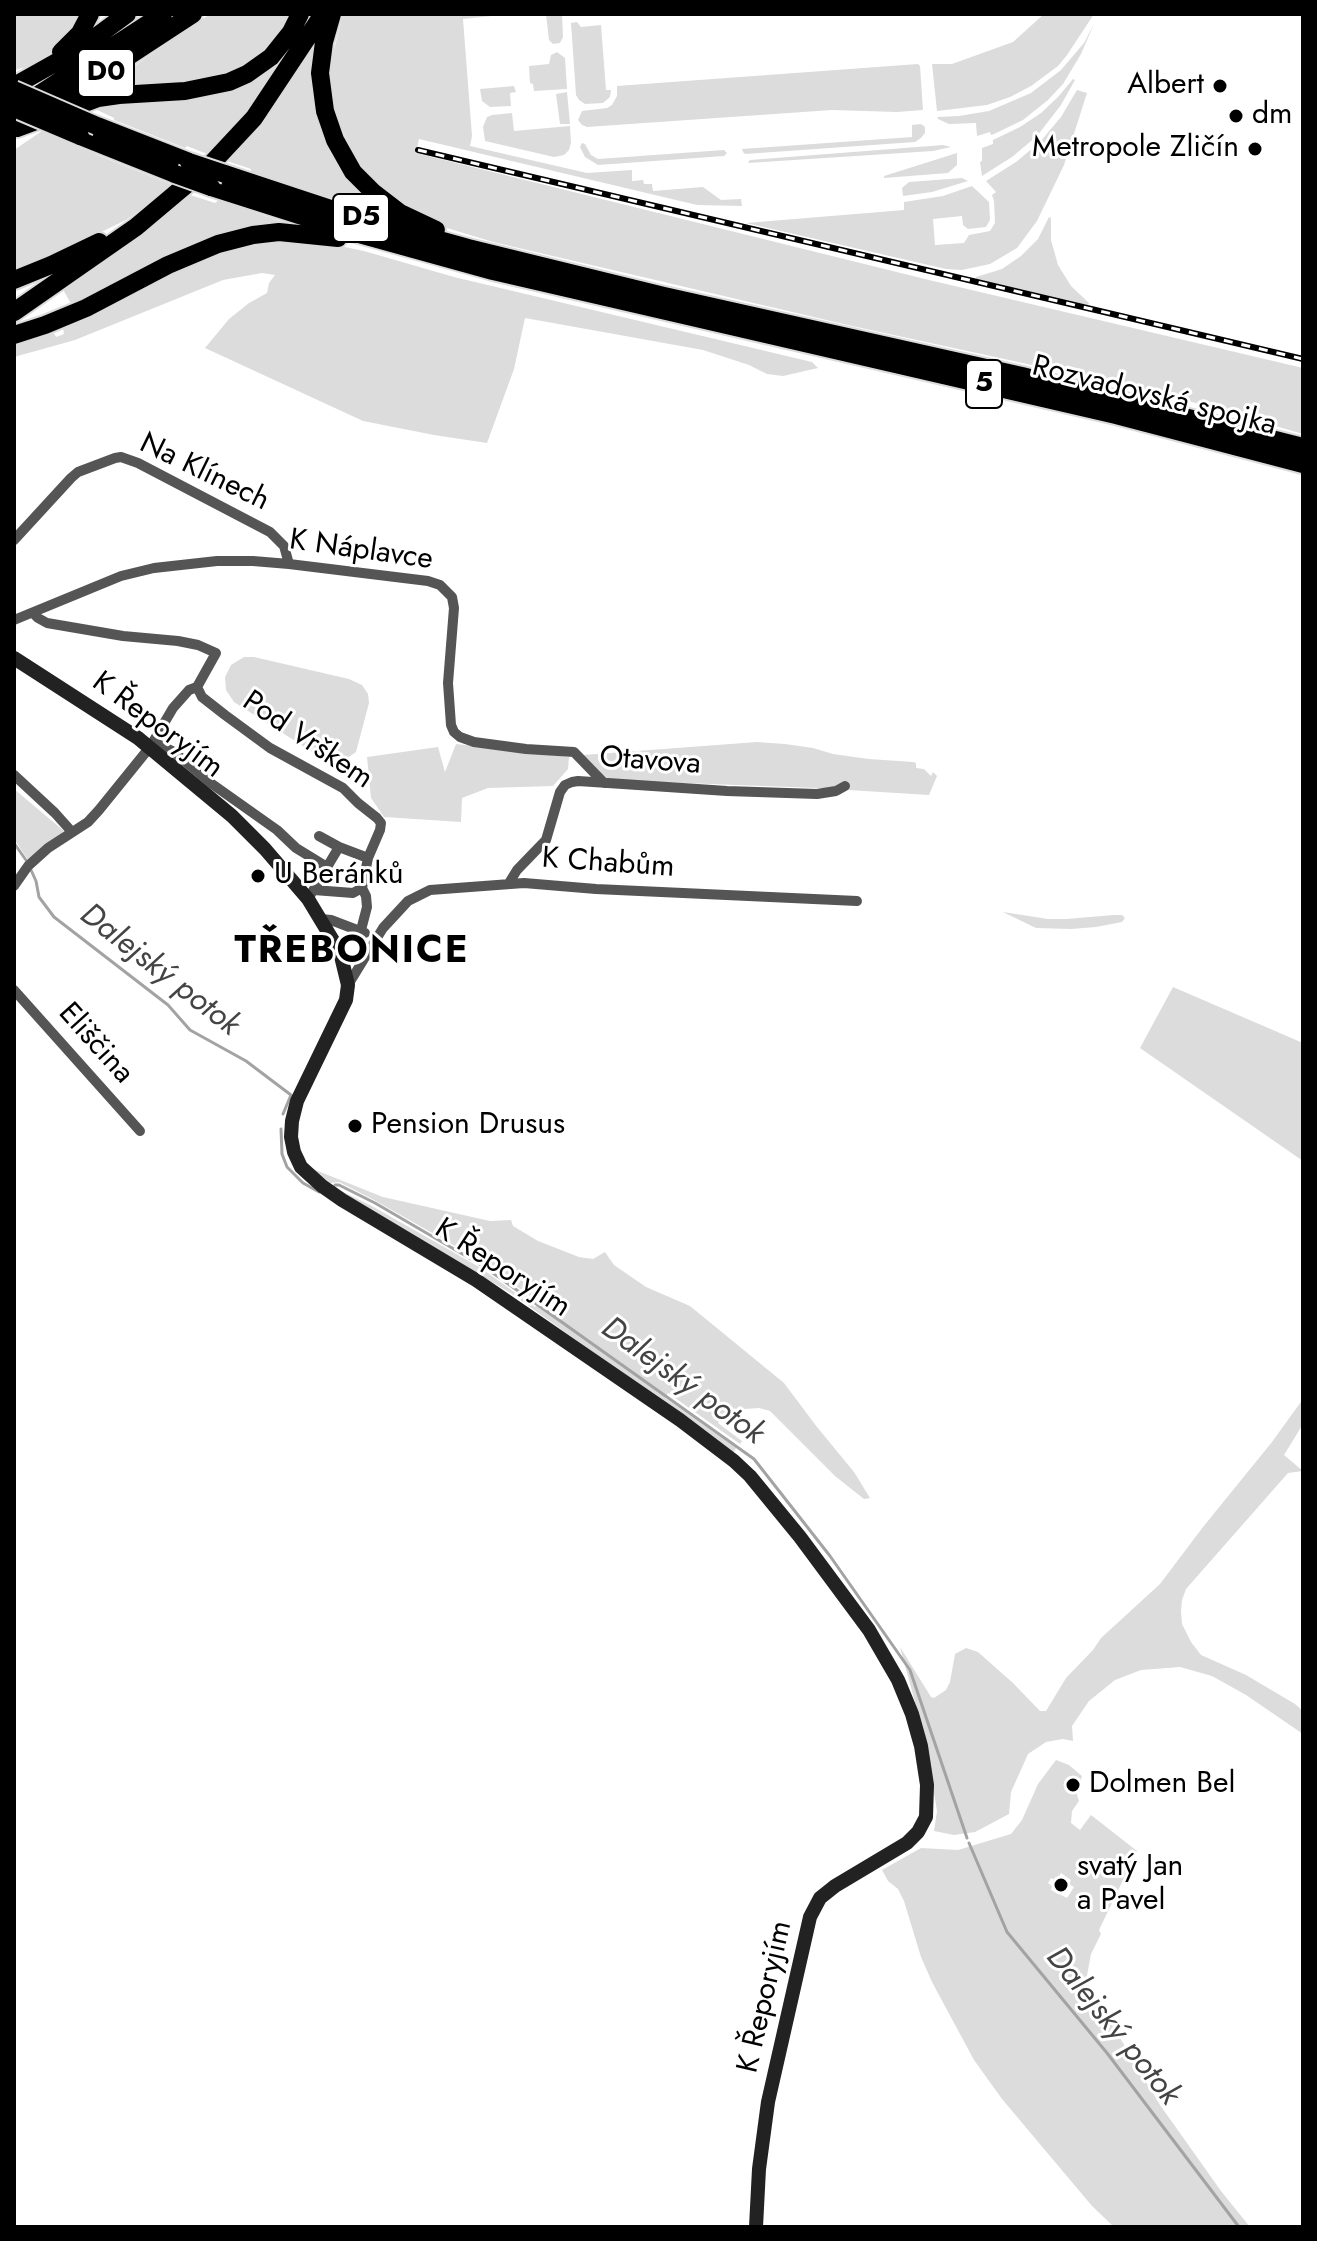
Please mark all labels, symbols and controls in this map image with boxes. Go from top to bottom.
road number: D0 [78,49,134,97]
place label: Albert [1127,68,1204,104]
marker: Albert [1211,77,1229,95]
place label: dm [1252,98,1292,134]
marker: dm [1227,107,1245,125]
place label: Metropole Zličín [1032,131,1239,167]
marker: Metropole Zličín [1246,140,1264,158]
road number: D5 [333,194,389,242]
street label: Rozvadovská spojka [1028,349,1280,445]
road number: 5 [966,360,1002,408]
street label: Na Klínech [133,426,275,520]
street label: K Náplavce [287,523,435,579]
street label: K Řeporyjím [84,665,230,787]
street label: Pod Vrškem [235,684,379,798]
street label: Otavova [598,741,702,783]
street label: K Chabům [540,841,676,887]
place label: U Beránků [274,858,404,894]
marker: U Beránků [249,867,267,885]
water label: Dalejský potok [71,897,247,1045]
district label: TŘEBONICE [234,930,470,976]
street label: Eliščina [50,996,140,1092]
place label: Pension Drusus [371,1108,565,1144]
marker: Pension Drusus [346,1117,364,1135]
street label: K Řeporyjím [427,1212,577,1326]
water label: Dalejský potok [593,1310,771,1454]
place label: Dolmen Bel [1089,1767,1235,1803]
marker: Dolmen Bel [1064,1776,1082,1794]
place label: svatý Jan a Pavel [1077,1850,1183,1920]
marker: svatý Jan a Pavel [1052,1876,1070,1894]
street label: K Řeporyjím [731,1918,801,2076]
water label: Dalejský potok [1037,1940,1187,2114]

